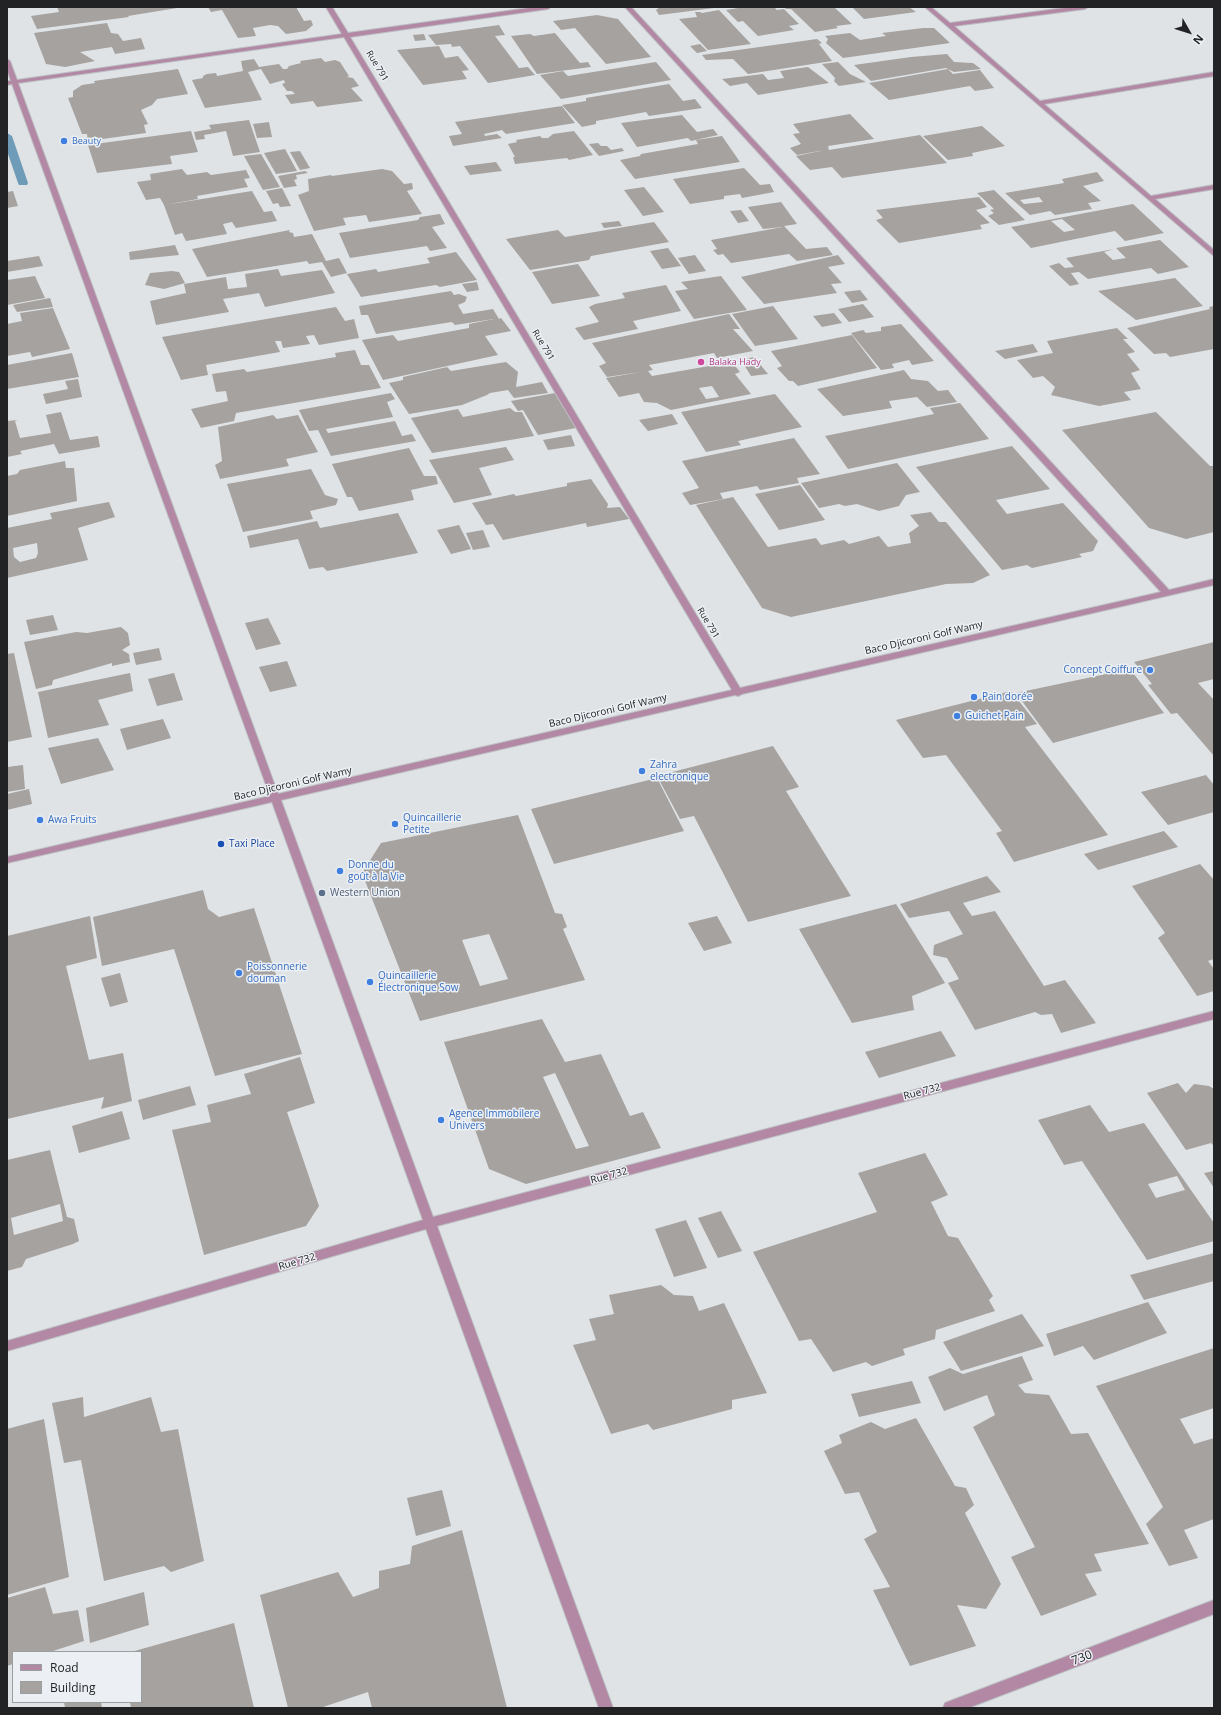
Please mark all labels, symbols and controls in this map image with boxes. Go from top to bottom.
north arrow [1169,12,1209,52]
text: N [1190,32,1207,48]
street label: Rue 791 [364,49,390,83]
marker: Beauty [59,136,69,146]
place label: Beauty [72,136,101,146]
street label: Rue 791 [530,328,556,362]
marker: Balaka Hady [696,357,706,367]
place label: Balaka Hady [709,357,761,367]
street label: Rue 791 [695,606,721,640]
street label: Baco Djicoroni Golf Wamy [864,619,984,657]
place label: Concept Coiffure [1063,664,1142,676]
marker: Concept Coiffure [1145,665,1155,675]
place label: Pain dorée [982,691,1032,703]
street label: Baco Djicoroni Golf Wamy [548,692,668,730]
marker: Pain dorée [969,692,979,702]
place label: Guichet Pain [965,710,1024,722]
marker: Guichet Pain [952,711,962,721]
place label: Zahra electronique [650,759,709,782]
street label: Baco Djicoroni Golf Wamy [233,765,353,803]
marker: Zahra electronique [637,766,647,776]
place label: Quincaillerie Petite [403,812,461,836]
place label: Awa Fruits [48,814,96,826]
marker: Awa Fruits [35,815,45,825]
marker: Quincaillerie Petite [390,819,400,829]
place label: Taxi Place [229,838,275,850]
marker: Taxi Place [216,839,226,849]
place label: Donne du goût à la Vie [348,859,405,882]
marker: Donne du goût à la Vie [335,866,345,876]
place label: Western Union [330,887,400,899]
marker: Western Union [317,888,327,898]
place label: Poissonnerie douman [247,961,307,984]
marker: Poissonnerie douman [234,968,244,978]
place label: Quincaillerie Électronique Sow [378,970,459,994]
marker: Quincaillerie Électronique Sow [365,977,375,987]
street label: Rue 732 [902,1081,942,1103]
place label: Agence Immobilere Univers [449,1108,539,1132]
marker: Agence Immobilere Univers [436,1115,446,1125]
street label: Rue 732 [589,1165,629,1187]
street label: Rue 732 [277,1251,317,1273]
street label: 730 [1070,1648,1094,1668]
legend [12,1651,142,1703]
text: Road [50,1659,79,1676]
text: Building [50,1679,95,1696]

